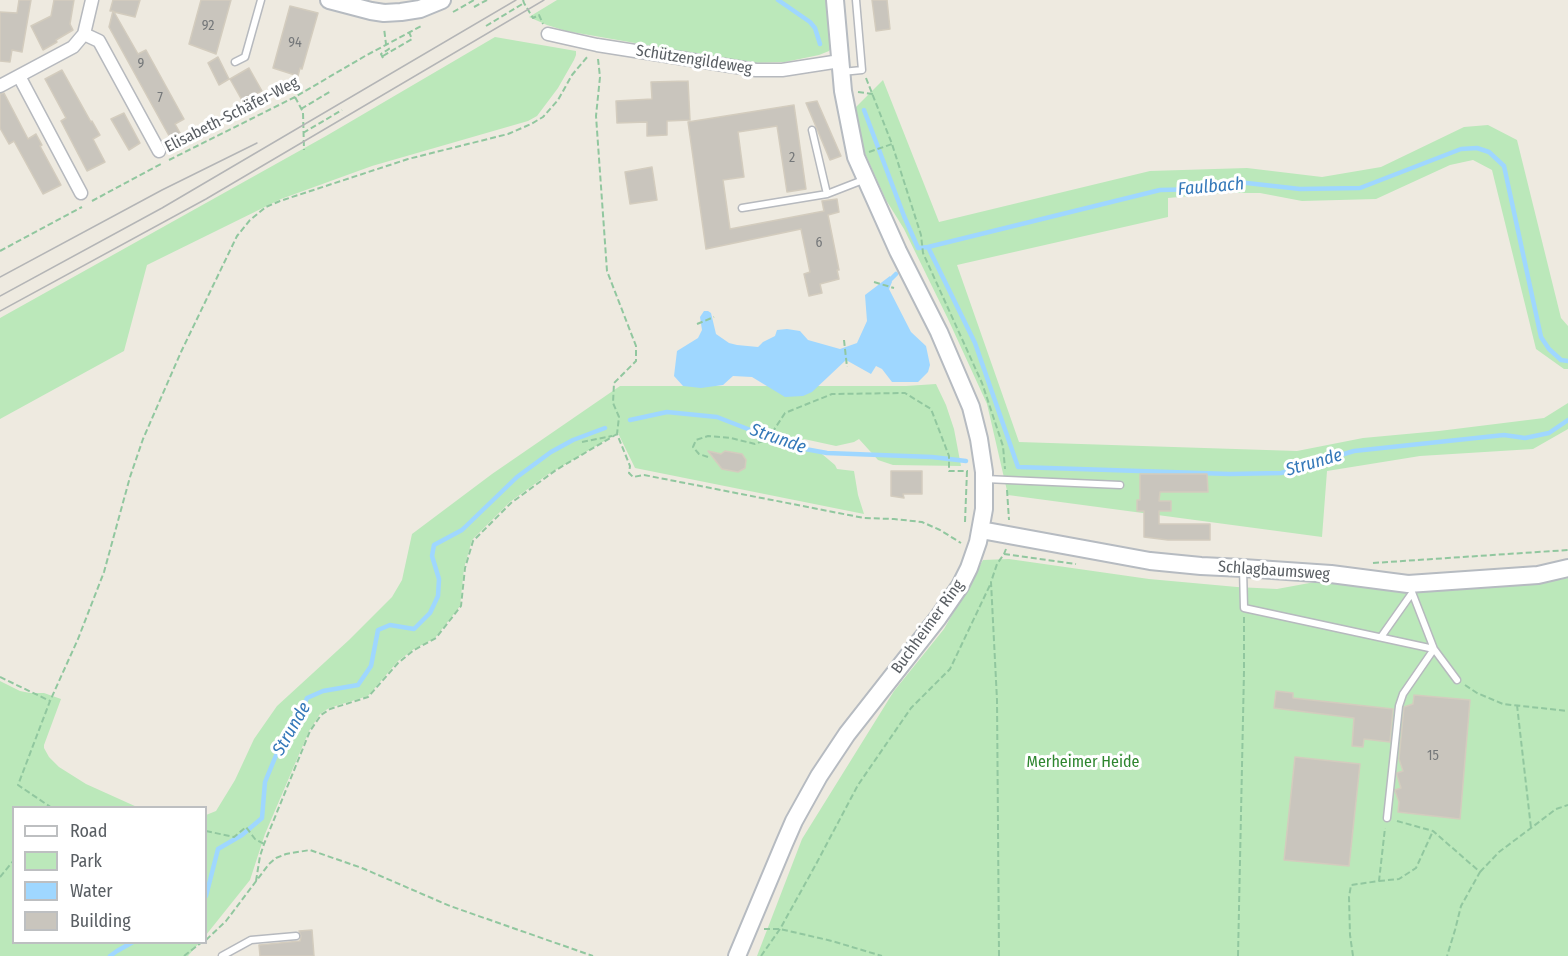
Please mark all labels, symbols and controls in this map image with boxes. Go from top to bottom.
house number: 92 [202,18,214,34]
house number: 94 [288,35,302,51]
street label: Schützengildeweg [635,41,753,79]
house number: 9 [138,56,144,72]
street label: Elisabeth-Schäfer-Weg [162,73,302,157]
house number: 7 [157,90,163,106]
house number: 2 [789,150,795,166]
water label: Faulbach [1177,173,1245,201]
house number: 6 [816,235,822,251]
water label: Strunde [747,419,809,459]
water label: Strunde [1283,445,1345,481]
street label: Schlagbaumsweg [1217,558,1331,584]
street label: Buchheimer Ring [888,576,968,678]
water label: Strunde [268,699,316,759]
house number: 15 [1427,748,1439,764]
park label: Merheimer Heide [1027,753,1139,773]
legend [12,806,207,944]
text: Road [70,820,107,842]
text: Park [70,850,102,872]
text: Water [70,880,113,902]
text: Building [70,910,131,932]

